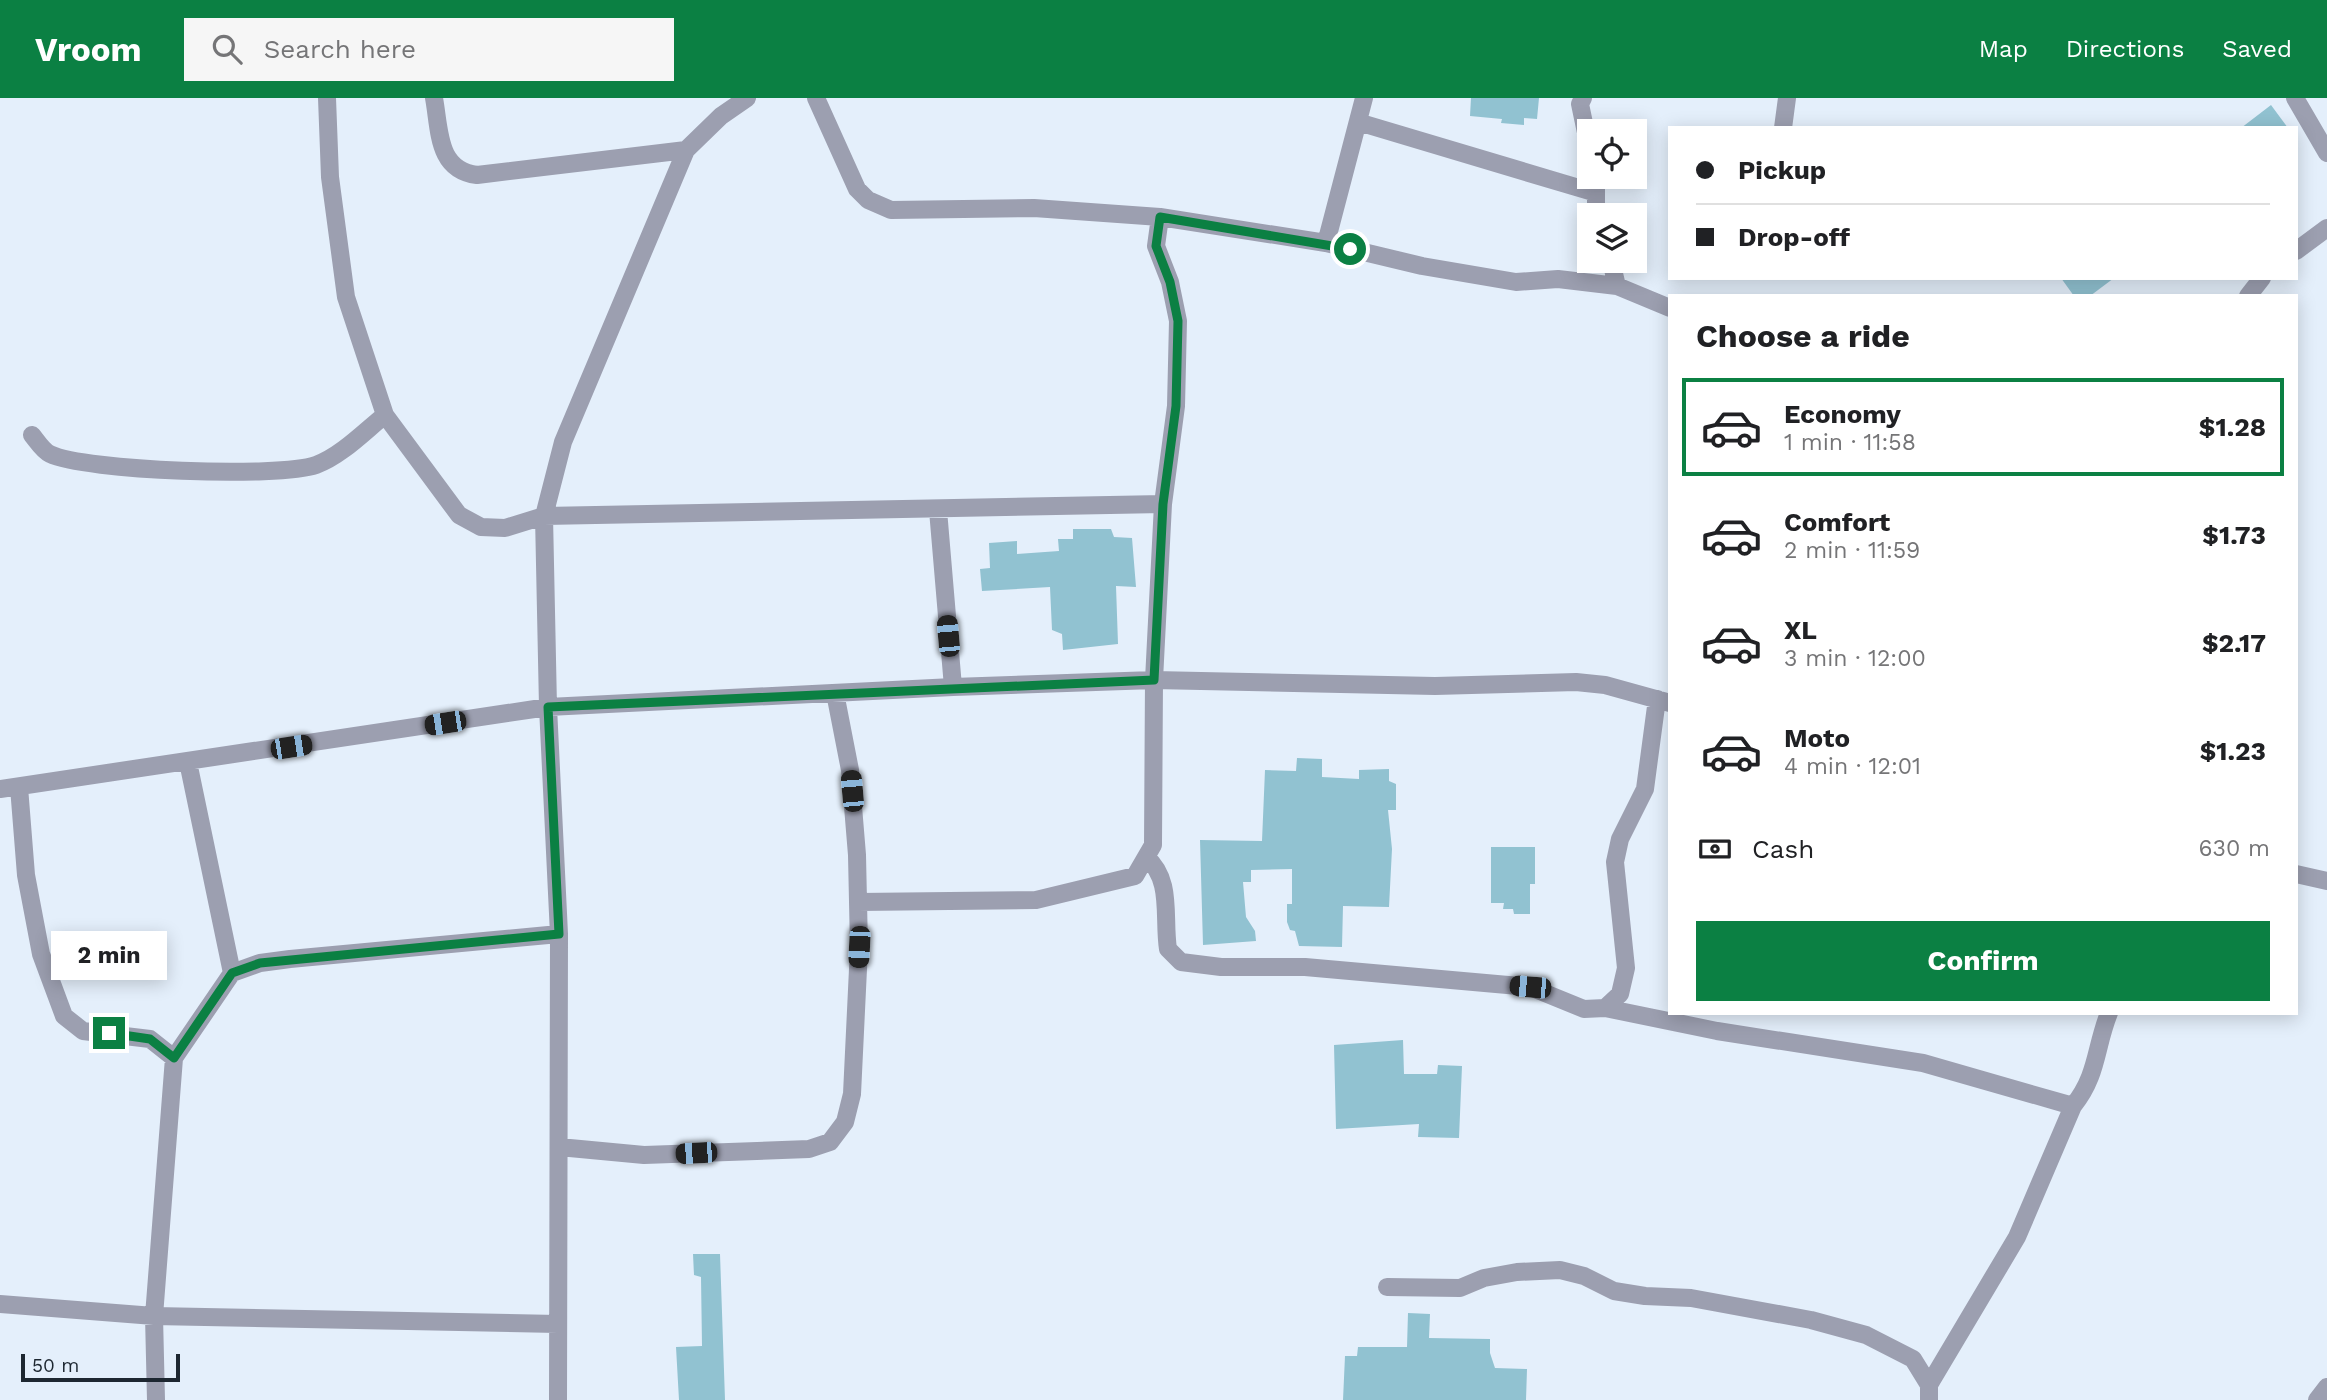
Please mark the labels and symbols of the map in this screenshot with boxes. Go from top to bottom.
route start [1334,233,1366,265]
car [936,614,961,658]
car [423,709,468,737]
car [269,733,314,761]
car [840,769,865,813]
car [848,925,871,969]
callout: 2 min [51,932,167,981]
car [1509,975,1552,999]
route end [93,1017,125,1049]
car [675,1141,718,1165]
scale bar [21,1351,180,1383]

